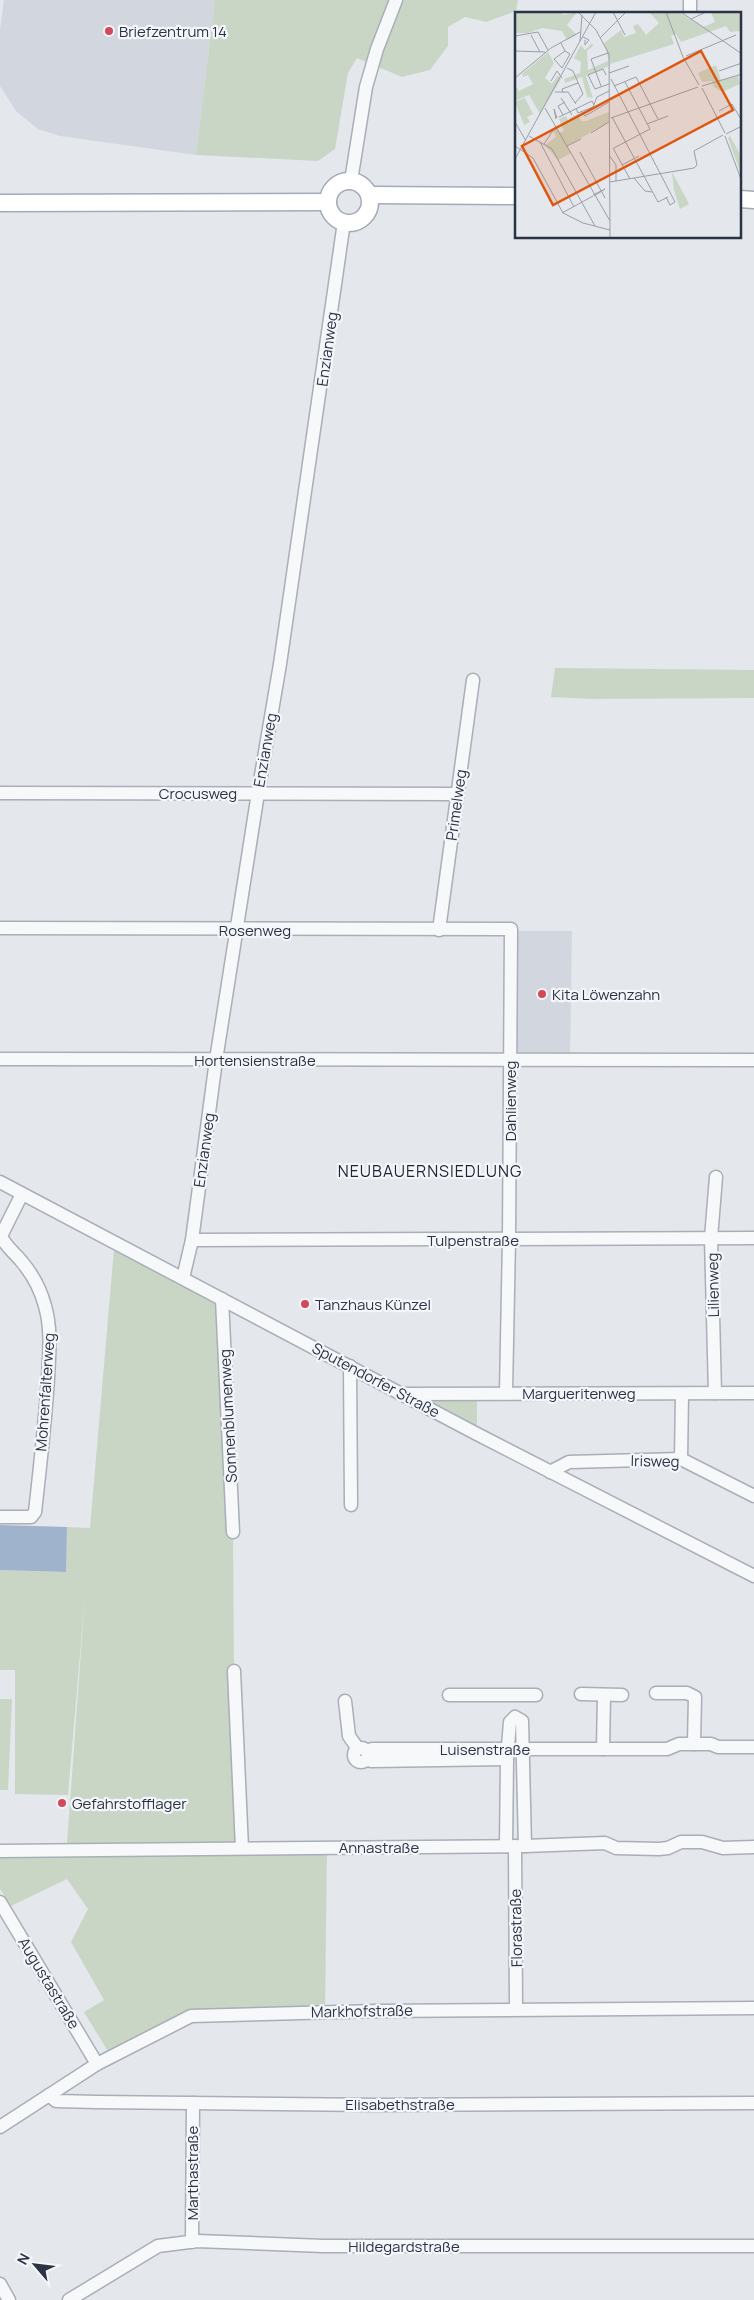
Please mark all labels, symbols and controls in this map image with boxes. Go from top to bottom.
inset map [515,12,742,239]
place label: Briefzentrum 14 [119,21,227,42]
marker: Briefzentrum 14 [103,25,115,37]
street label: Enzianweg [311,310,343,388]
street label: Enzianweg [248,711,282,789]
street label: Primelweg [441,768,471,842]
street label: Crocusweg [159,783,237,804]
street label: Rosenweg [219,920,291,941]
place label: Kita Löwenzahn [552,984,660,1005]
marker: Kita Löwenzahn [536,988,548,1000]
street label: Hortensienstraße [194,1050,316,1071]
street label: Dahlienweg [500,1061,521,1141]
street label: Enzianweg [188,1111,220,1189]
district label: NEUBAUERNSIEDLUNG [338,1160,522,1182]
street label: Tulpenstraße [427,1230,519,1251]
street label: Lilienweg [702,1253,724,1317]
place label: Tanzhaus Künzel [315,1294,431,1315]
marker: Tanzhaus Künzel [299,1298,311,1310]
street label: Mohrenfalterweg [30,1332,60,1452]
street label: Sputendorfer Straße [308,1337,444,1423]
street label: Sonnenblumenweg [214,1349,242,1483]
street label: Margueritenweg [522,1383,636,1404]
street label: Irisweg [630,1450,680,1472]
street label: Luisenstraße [440,1739,530,1760]
place label: Gefahrstofflager [72,1793,187,1814]
marker: Gefahrstofflager [56,1797,68,1809]
street label: Annastraße [339,1837,420,1858]
street label: Florastraße [505,1888,527,1967]
street label: Augustastraße [13,1933,85,2033]
street label: Markhofstraße [311,2000,413,2022]
street label: Elisabethstraße [345,2094,455,2115]
street label: Marthastraße [182,2125,203,2220]
street label: Hildegardstraße [348,2236,460,2257]
north arrow [10,2240,60,2290]
text: N [12,2250,34,2268]

